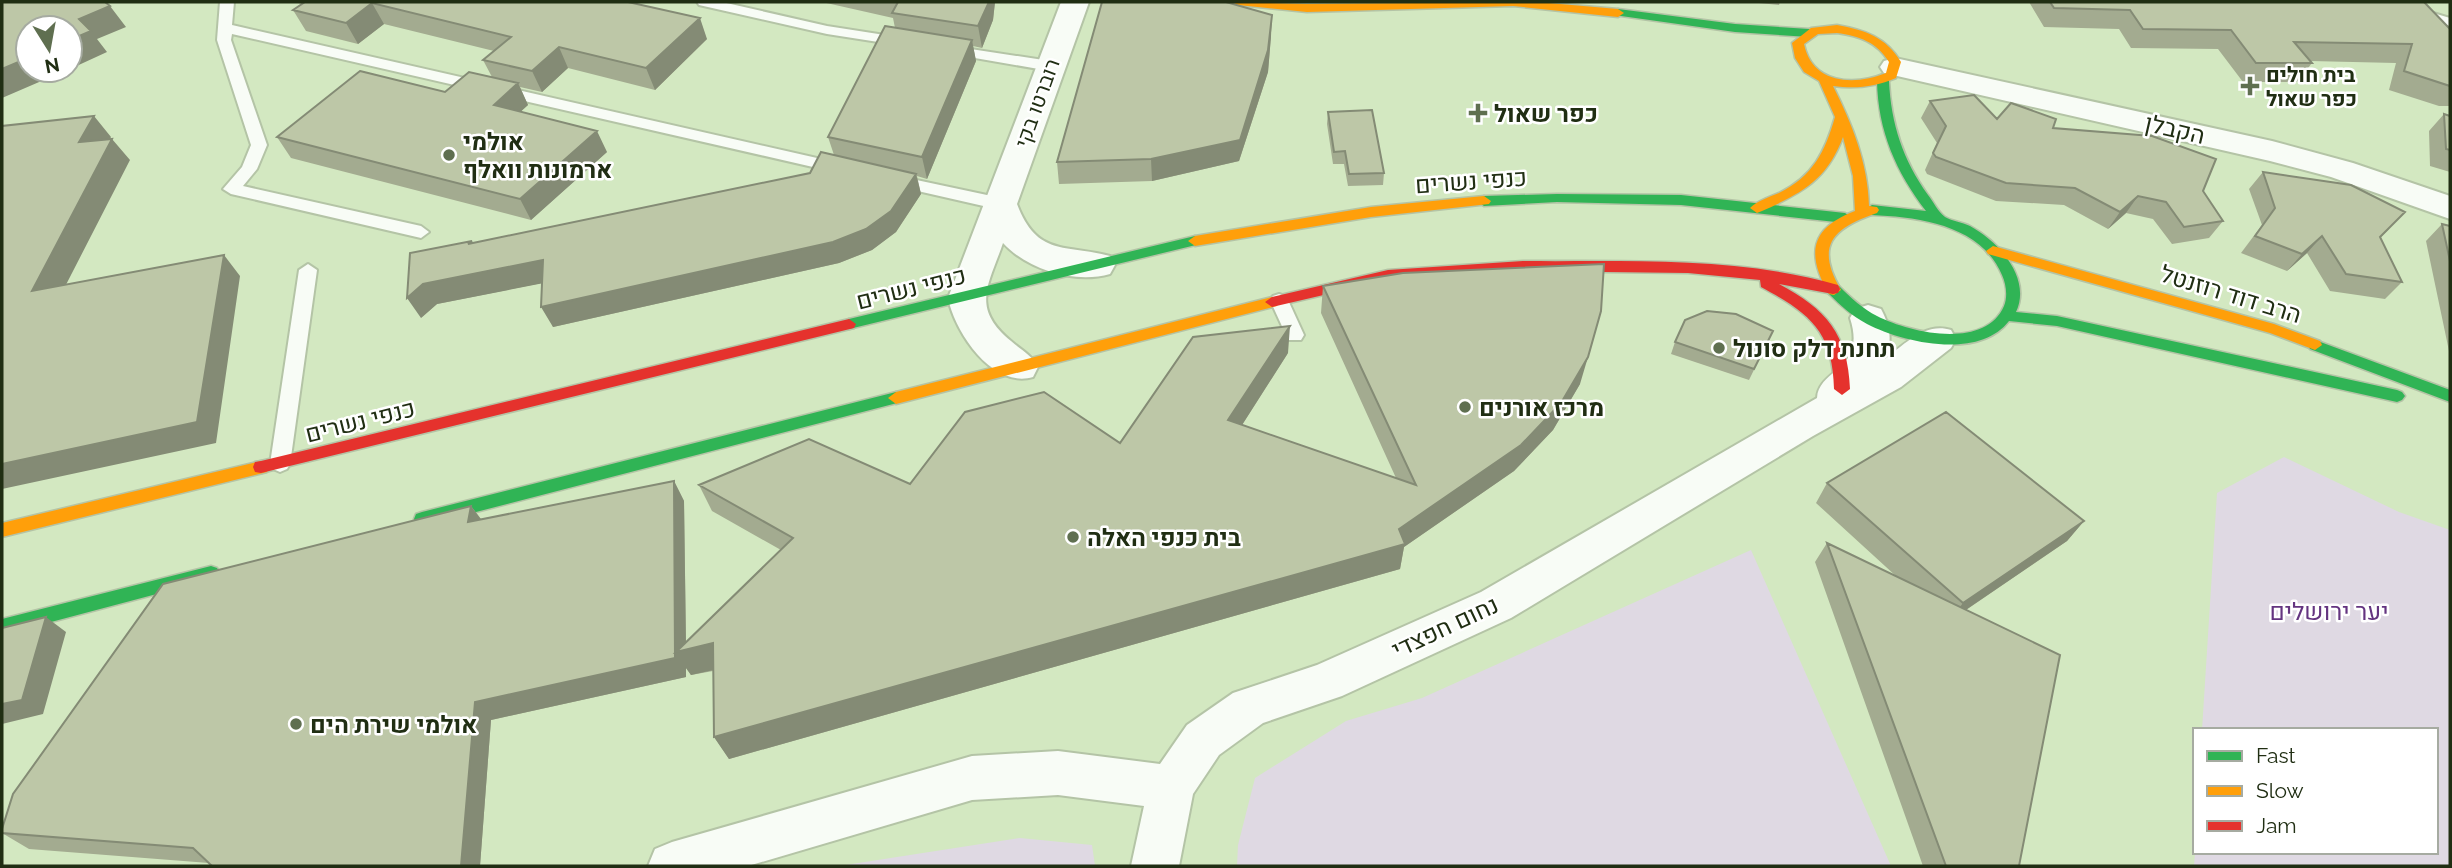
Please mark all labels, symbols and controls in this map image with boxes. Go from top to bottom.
north arrow [14,14,84,84]
text: N [43,54,61,78]
street label: רוברטו בקי [1009,55,1065,151]
place label: בית חולים כפר שאול [2266,62,2357,111]
marker: בית חולים כפר שאול [2240,76,2260,96]
place label: כפר שאול [1494,99,1598,128]
marker: כפר שאול [1468,103,1488,123]
street label: הקבלן [2142,108,2208,150]
place label: אולמי ארמונות וואלף [463,127,612,184]
marker: אולמי ארמונות וואלף [441,147,457,163]
street label: כנפי נשרים [1414,163,1528,199]
street label: הרב דוד רוזנטל [2157,259,2305,329]
street label: כנפי נשרים [853,260,969,316]
place label: תחנת דלק סונול [1733,334,1896,363]
marker: תחנת דלק סונול [1711,340,1727,356]
street label: כנפי נשרים [302,393,418,449]
place label: מרכז אורנים [1479,393,1604,422]
marker: מרכז אורנים [1457,399,1473,415]
place label: בית כנפי האלה [1087,523,1241,552]
marker: בית כנפי האלה [1065,529,1081,545]
street label: נחום חפצדי [1387,590,1503,664]
park label: יער ירושלים [2270,597,2389,626]
place label: אולמי שירת הים [310,710,477,739]
marker: אולמי שירת הים [288,716,304,732]
legend [2193,728,2438,854]
text: Fast [2256,743,2296,768]
text: Slow [2256,778,2304,803]
text: Jam [2256,813,2297,838]

